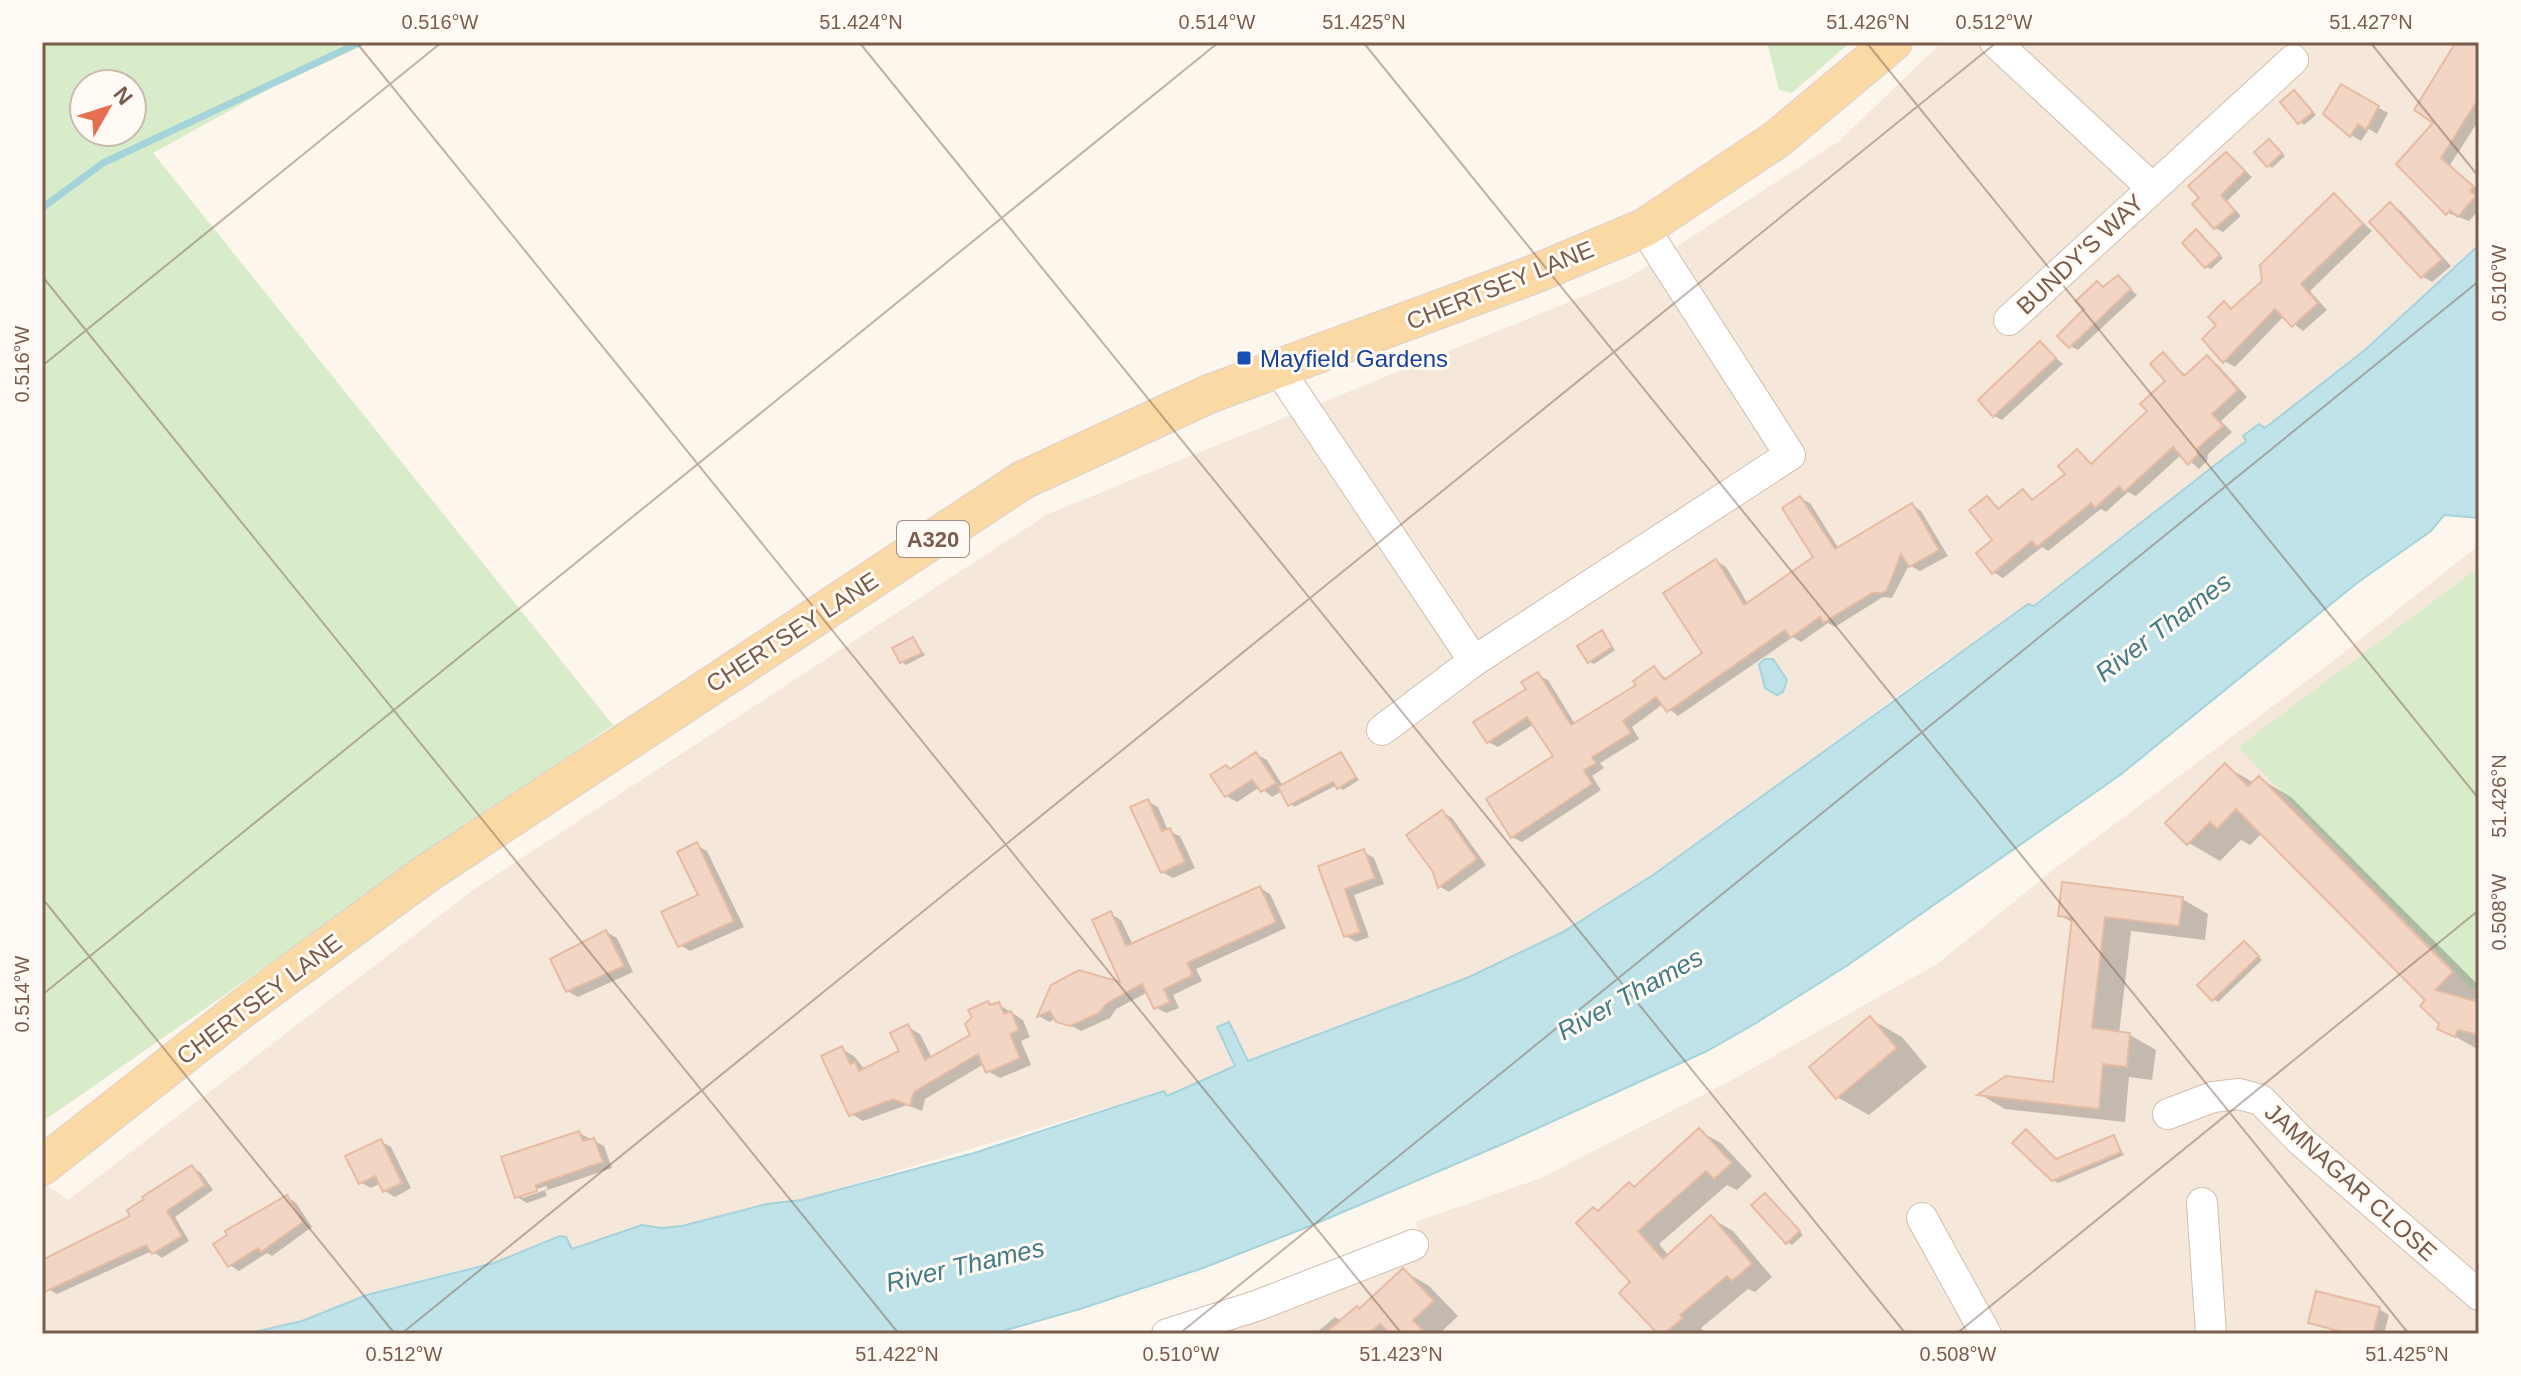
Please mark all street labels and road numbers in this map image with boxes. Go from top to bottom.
street label: BUNDY'S WAY [2011,188,2149,320]
street label: CHERTSEY LANE [1403,235,1597,335]
road number: A320 [897,521,969,557]
street label: CHERTSEY LANE [701,566,883,698]
street label: CHERTSEY LANE [171,928,347,1070]
street label: JAMNAGAR CLOSE [2260,1098,2442,1266]

